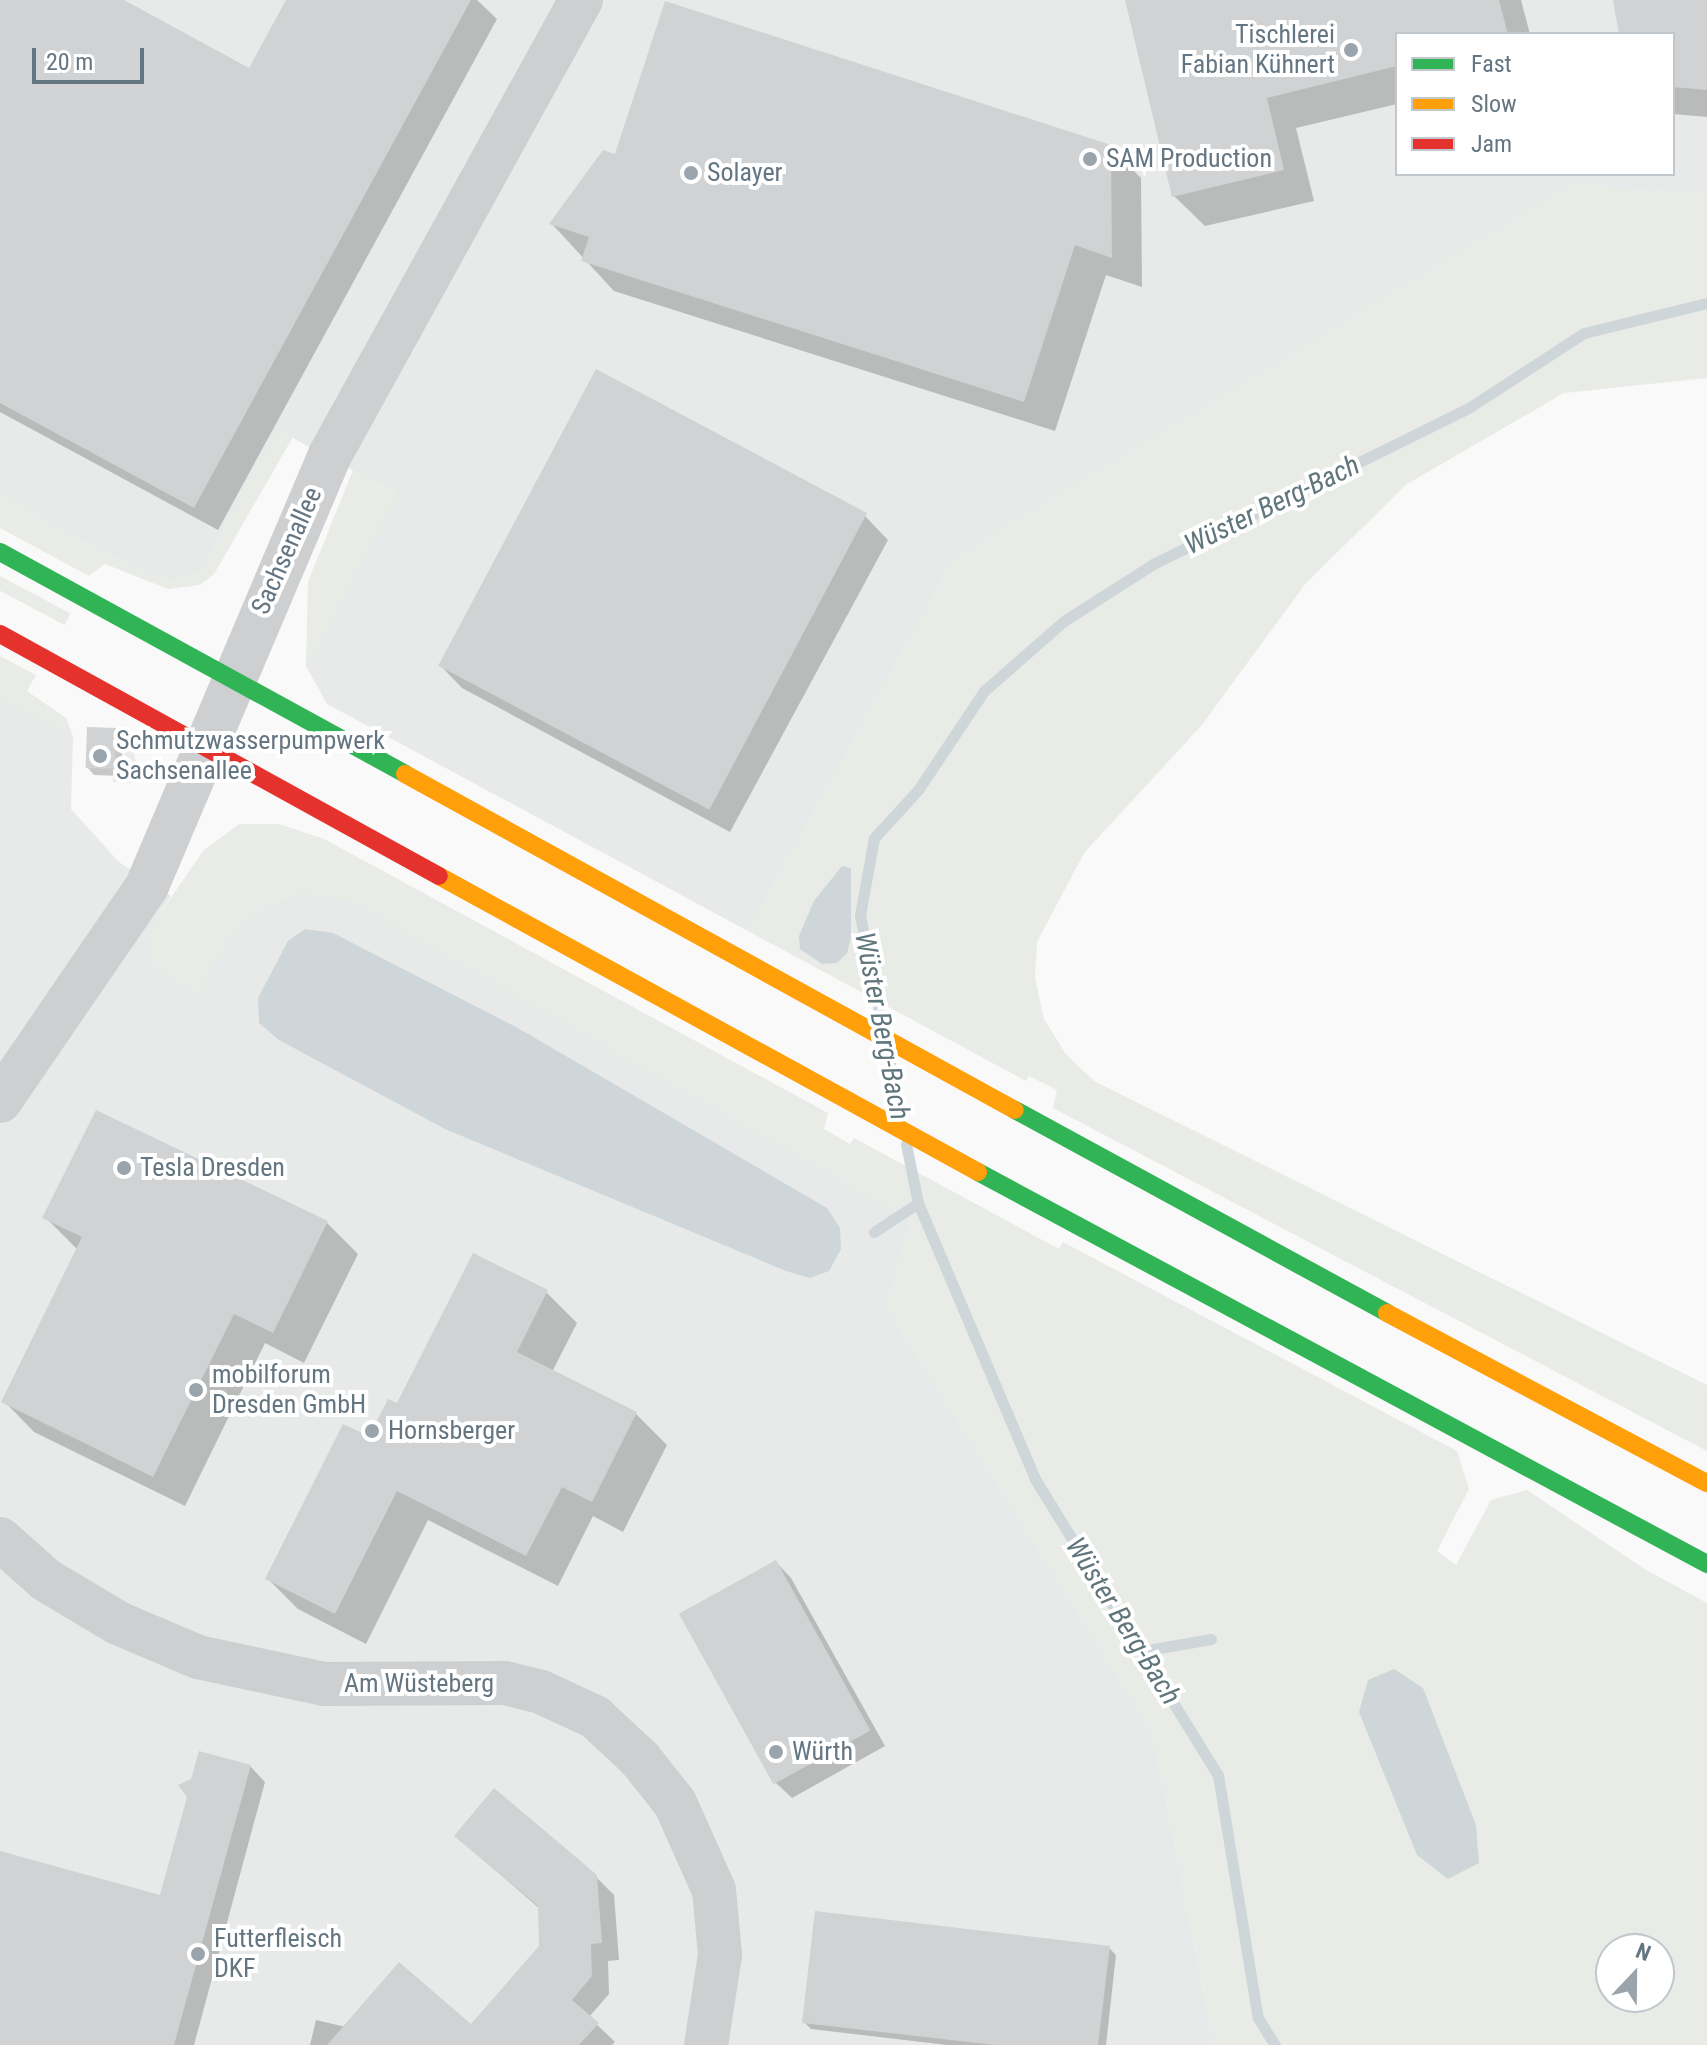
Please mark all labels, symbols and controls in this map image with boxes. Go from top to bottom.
place label: Tischlerei Fabian Kühnert [1181,19,1335,80]
scale bar [36,32,148,82]
legend [1395,32,1675,176]
marker: Tischlerei Fabian Kühnert [1342,41,1360,59]
text: 20 m [46,48,93,76]
text: Fast [1471,50,1512,78]
text: Slow [1471,90,1517,118]
text: Jam [1471,130,1512,158]
place label: SAM Production [1106,143,1272,175]
marker: SAM Production [1081,150,1099,168]
place label: Solayer [707,157,783,189]
marker: Solayer [682,164,700,182]
water label: Wüster Berg-Bach [1179,448,1365,562]
street label: Sachsenallee [245,483,329,619]
place label: Schmutzwasserpumpwerk Sachsenallee [116,725,385,786]
marker: Schmutzwasserpumpwerk Sachsenallee [91,747,109,765]
water label: Wüster Berg-Bach [847,929,917,1123]
place label: Tesla Dresden [140,1152,285,1184]
marker: Tesla Dresden [115,1159,133,1177]
place label: mobilforum Dresden GmbH [212,1359,366,1420]
marker: mobilforum Dresden GmbH [187,1381,205,1399]
place label: Hornsberger [388,1415,515,1447]
marker: Hornsberger [363,1422,381,1440]
water label: Wüster Berg-Bach [1058,1531,1188,1711]
street label: Am Wüsteberg [344,1668,494,1700]
place label: Würth [792,1736,853,1768]
marker: Würth [767,1743,785,1761]
place label: Futterfleisch DKF [214,1923,342,1984]
north arrow [1595,1933,1675,2013]
text: N [1632,1938,1654,1966]
marker: Futterfleisch DKF [189,1945,207,1963]

